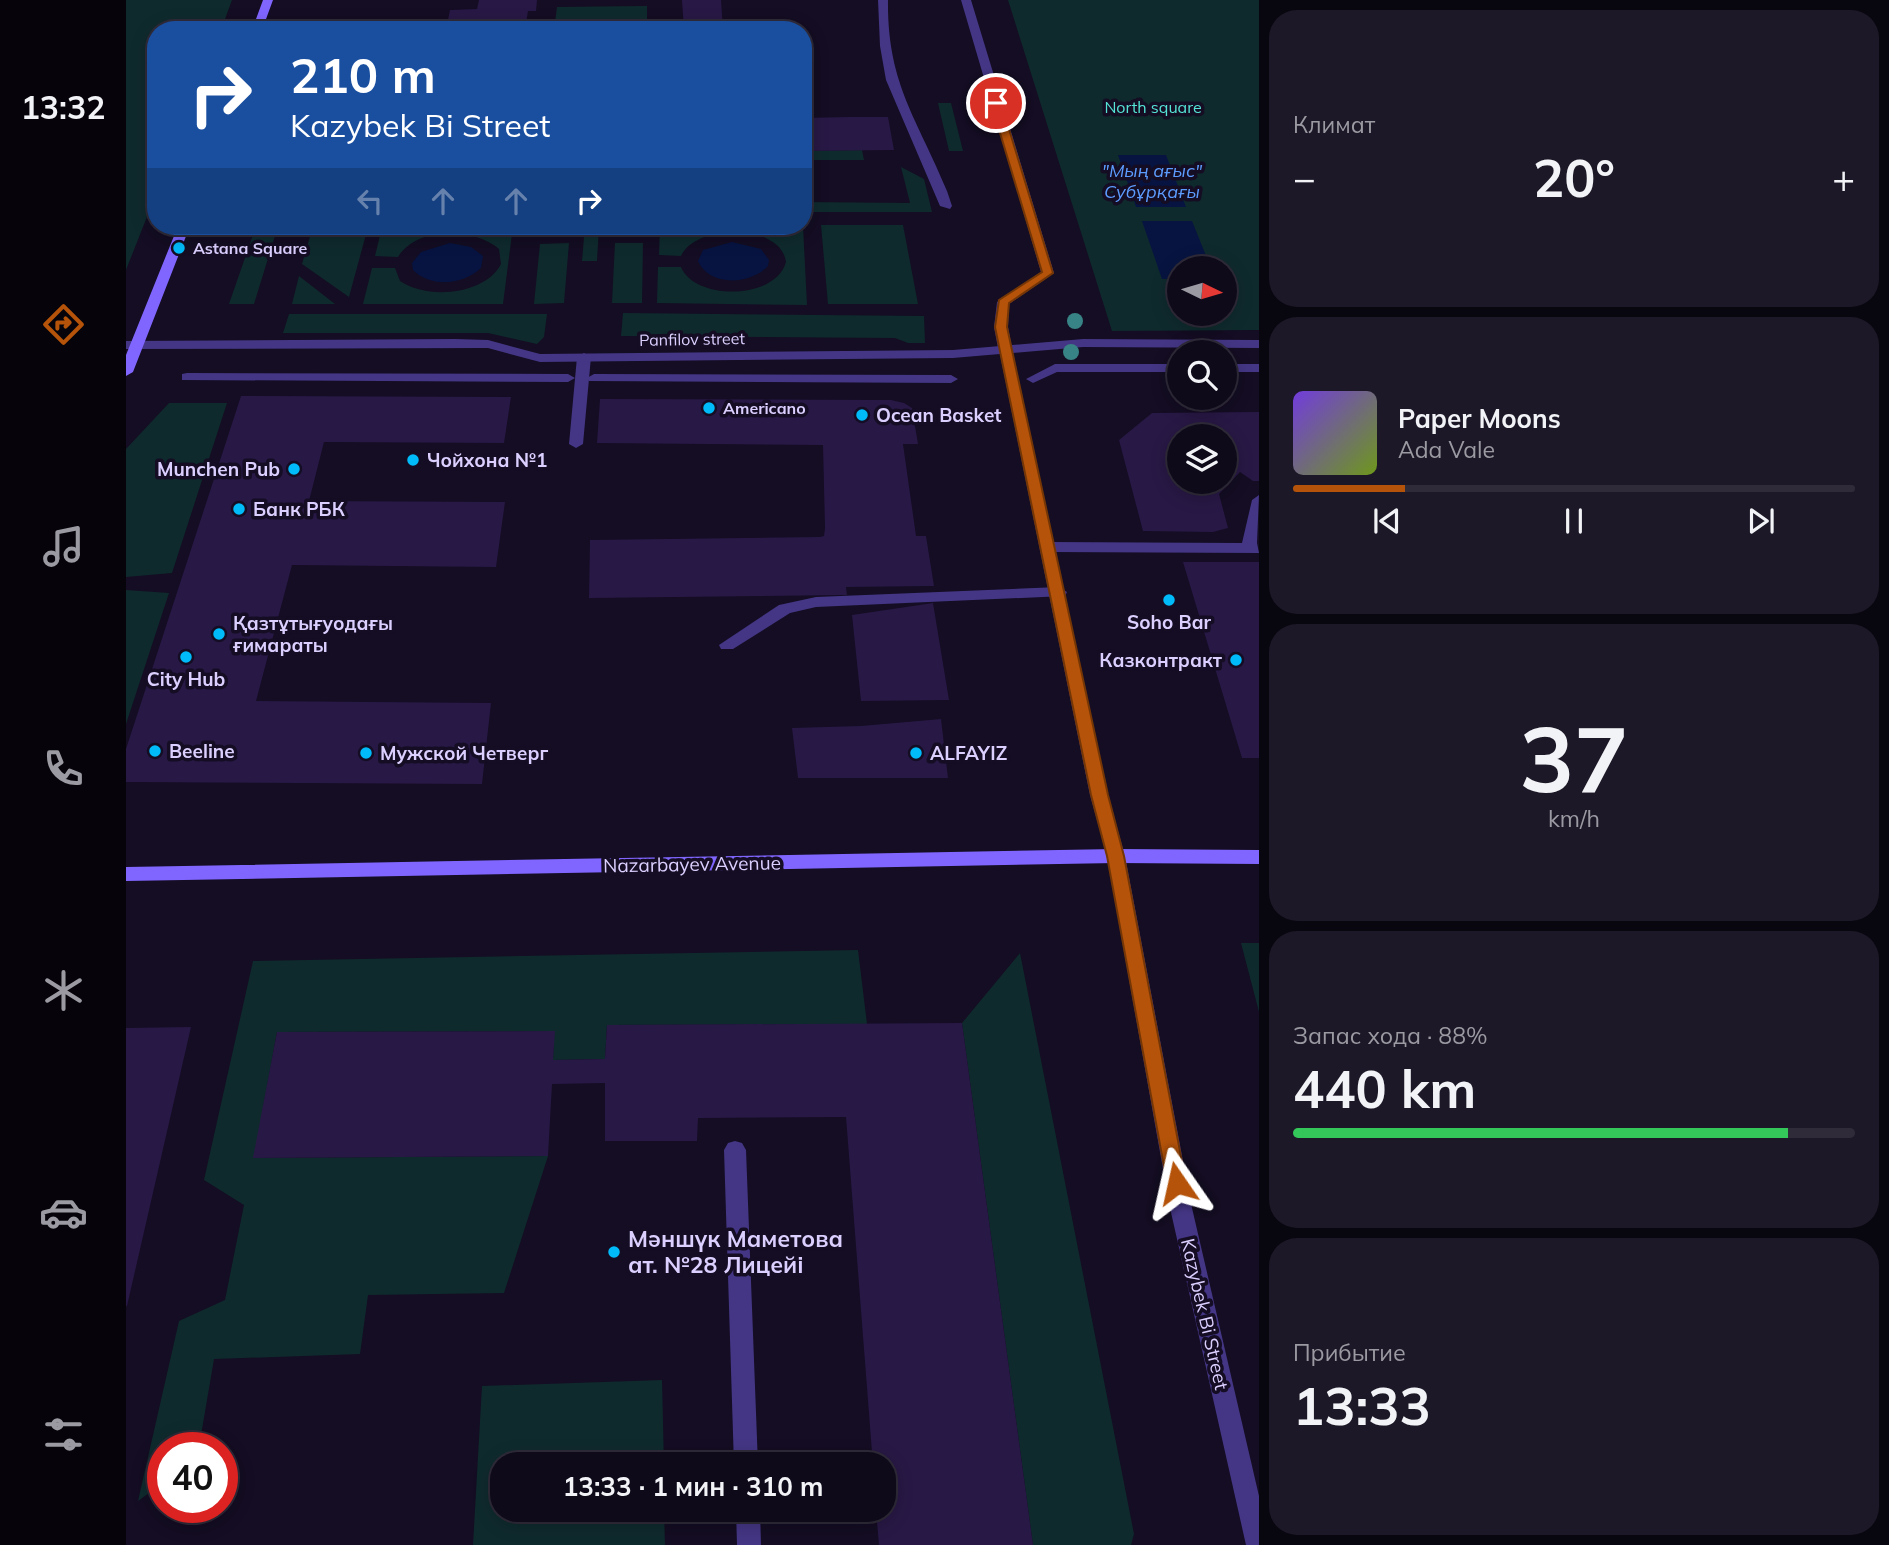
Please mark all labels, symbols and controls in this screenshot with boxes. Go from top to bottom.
text: 210 m [290,44,436,105]
icon: right [175,49,266,140]
pin [966,73,1026,133]
icon: arrive [977,84,1015,122]
text: 13:32 [21,87,105,127]
park label: North square [1104,97,1202,117]
text: Kazybek Bi Street [290,105,551,145]
text: Климат [1293,110,1375,139]
text: 20° [1533,145,1615,210]
text: − [1293,154,1316,202]
text: + [1832,154,1855,202]
water label: "Мың ағыс" Субұрқағы [1102,159,1203,203]
icon: left [351,182,389,220]
icon: ahead [424,182,462,220]
icon: ahead [497,182,535,220]
icon: right [570,182,608,220]
place label: Astana Square [193,238,308,258]
marker: Astana Square [171,240,187,256]
north arrow [1167,256,1237,326]
map controls [1167,256,1237,494]
icon: directions [39,300,88,349]
street label: Panfilov street [639,328,745,350]
button: search [1167,340,1237,410]
place label: Americano [723,398,806,418]
marker: Americano [701,400,717,416]
text: Paper Moons [1398,402,1561,435]
place label: Ocean Basket [876,403,1001,427]
marker: Ocean Basket [854,407,870,423]
button: layers [1167,424,1237,494]
text: Ada Vale [1398,435,1495,464]
place label: Чойхона №1 [427,448,547,472]
marker: Чойхона №1 [405,452,421,468]
place label: Munchen Pub [157,457,280,481]
marker: Munchen Pub [286,461,302,477]
place label: Банк РБК [253,497,346,521]
marker: Банк РБК [231,501,247,517]
icon: previous [1368,502,1406,540]
icon: pause [1555,502,1593,540]
icon: next [1742,502,1780,540]
icon: music [39,522,88,571]
marker: Soho Bar [1161,592,1177,608]
place label: Soho Bar [1127,610,1211,634]
place label: Қазтұтығуодағы ғимараты [233,611,393,657]
marker: Қазтұтығуодағы ғимараты [211,626,227,642]
place label: Казконтракт [1099,648,1223,672]
marker: City Hub [178,649,194,665]
marker: Казконтракт [1228,652,1244,668]
place label: City Hub [147,667,226,691]
text: 37 [1519,701,1629,815]
place label: Beeline [169,739,235,763]
place label: Мужской Четверг [380,741,548,765]
place label: ALFAYIZ [930,741,1007,765]
marker: Beeline [147,743,163,759]
icon: phone [39,744,88,793]
marker: Мужской Четверг [358,745,374,761]
marker: ALFAYIZ [908,745,924,761]
text: km/h [1548,804,1600,833]
street label: Nazarbayev Avenue [603,850,781,878]
icon: climate [39,966,88,1015]
text: Запас хода · 88% [1293,1021,1488,1050]
text: 440 km [1293,1056,1476,1121]
position arrow [1140,1146,1214,1220]
icon: car [39,1188,88,1237]
place label: Мәншүк Маметова ат. №28 Лицейі [628,1224,843,1279]
street label: Kazybek Bi Street [1176,1236,1234,1392]
marker: Мәншүк Маметова ат. №28 Лицейі [606,1244,622,1260]
text: Прибытие [1293,1338,1406,1367]
text: 13:33 [1293,1373,1431,1438]
icon: filters [39,1410,88,1459]
speed limit sign: 40 [147,1432,238,1523]
text: 13:33 · 1 мин · 310 m [563,1470,823,1503]

